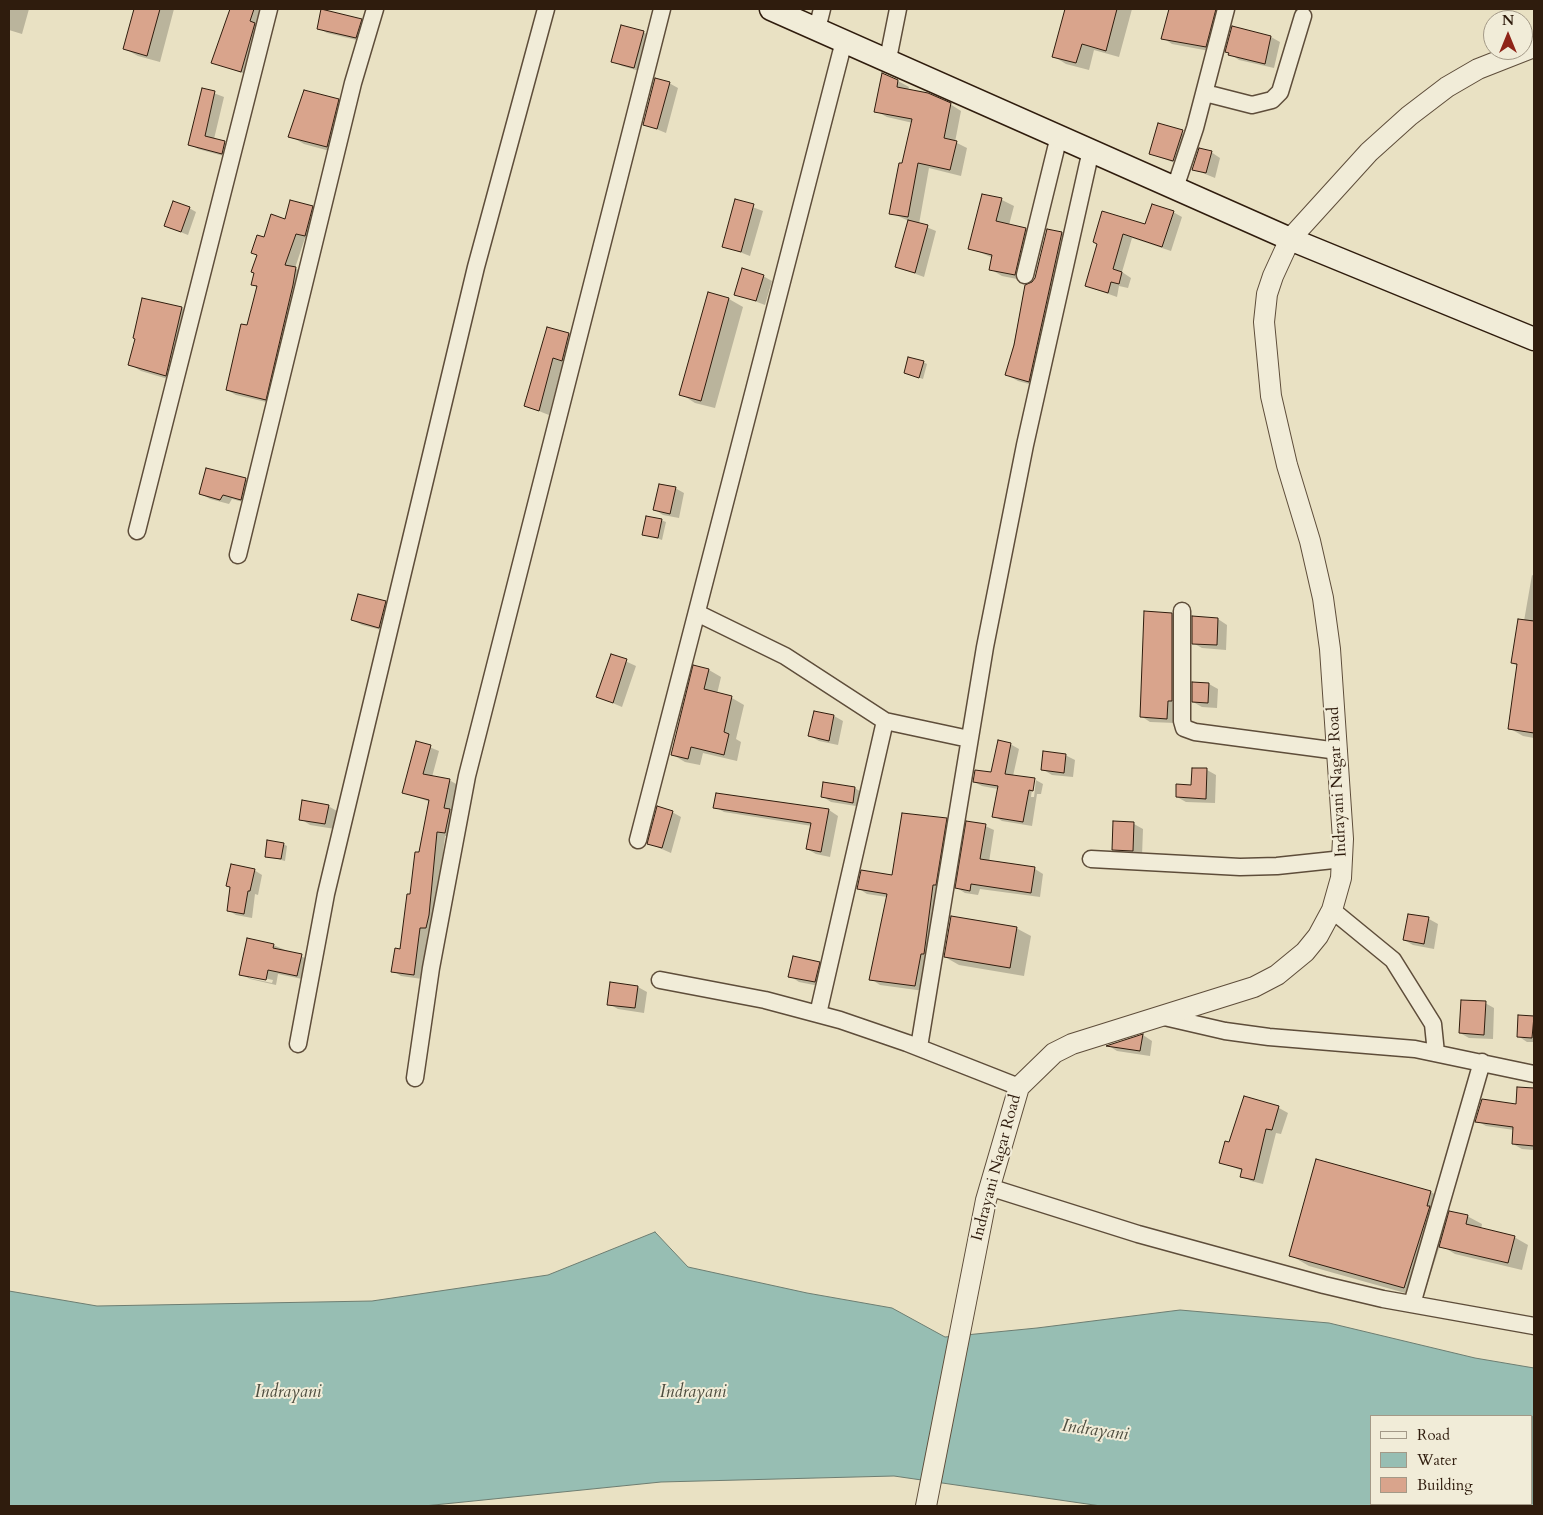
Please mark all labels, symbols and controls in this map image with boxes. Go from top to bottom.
north arrow [1483,10,1533,60]
text: N [1502,11,1514,30]
street label: Indrayani Nagar Road [1324,706,1352,858]
street label: Indrayani Nagar Road [968,1093,1026,1243]
water label: Indrayani [255,1382,321,1404]
water label: Indrayani [660,1382,726,1404]
legend [1370,1415,1533,1505]
water label: Indrayani [1060,1416,1130,1446]
text: Road [1417,1425,1450,1445]
text: Water [1417,1450,1457,1470]
text: Building [1417,1475,1473,1495]

